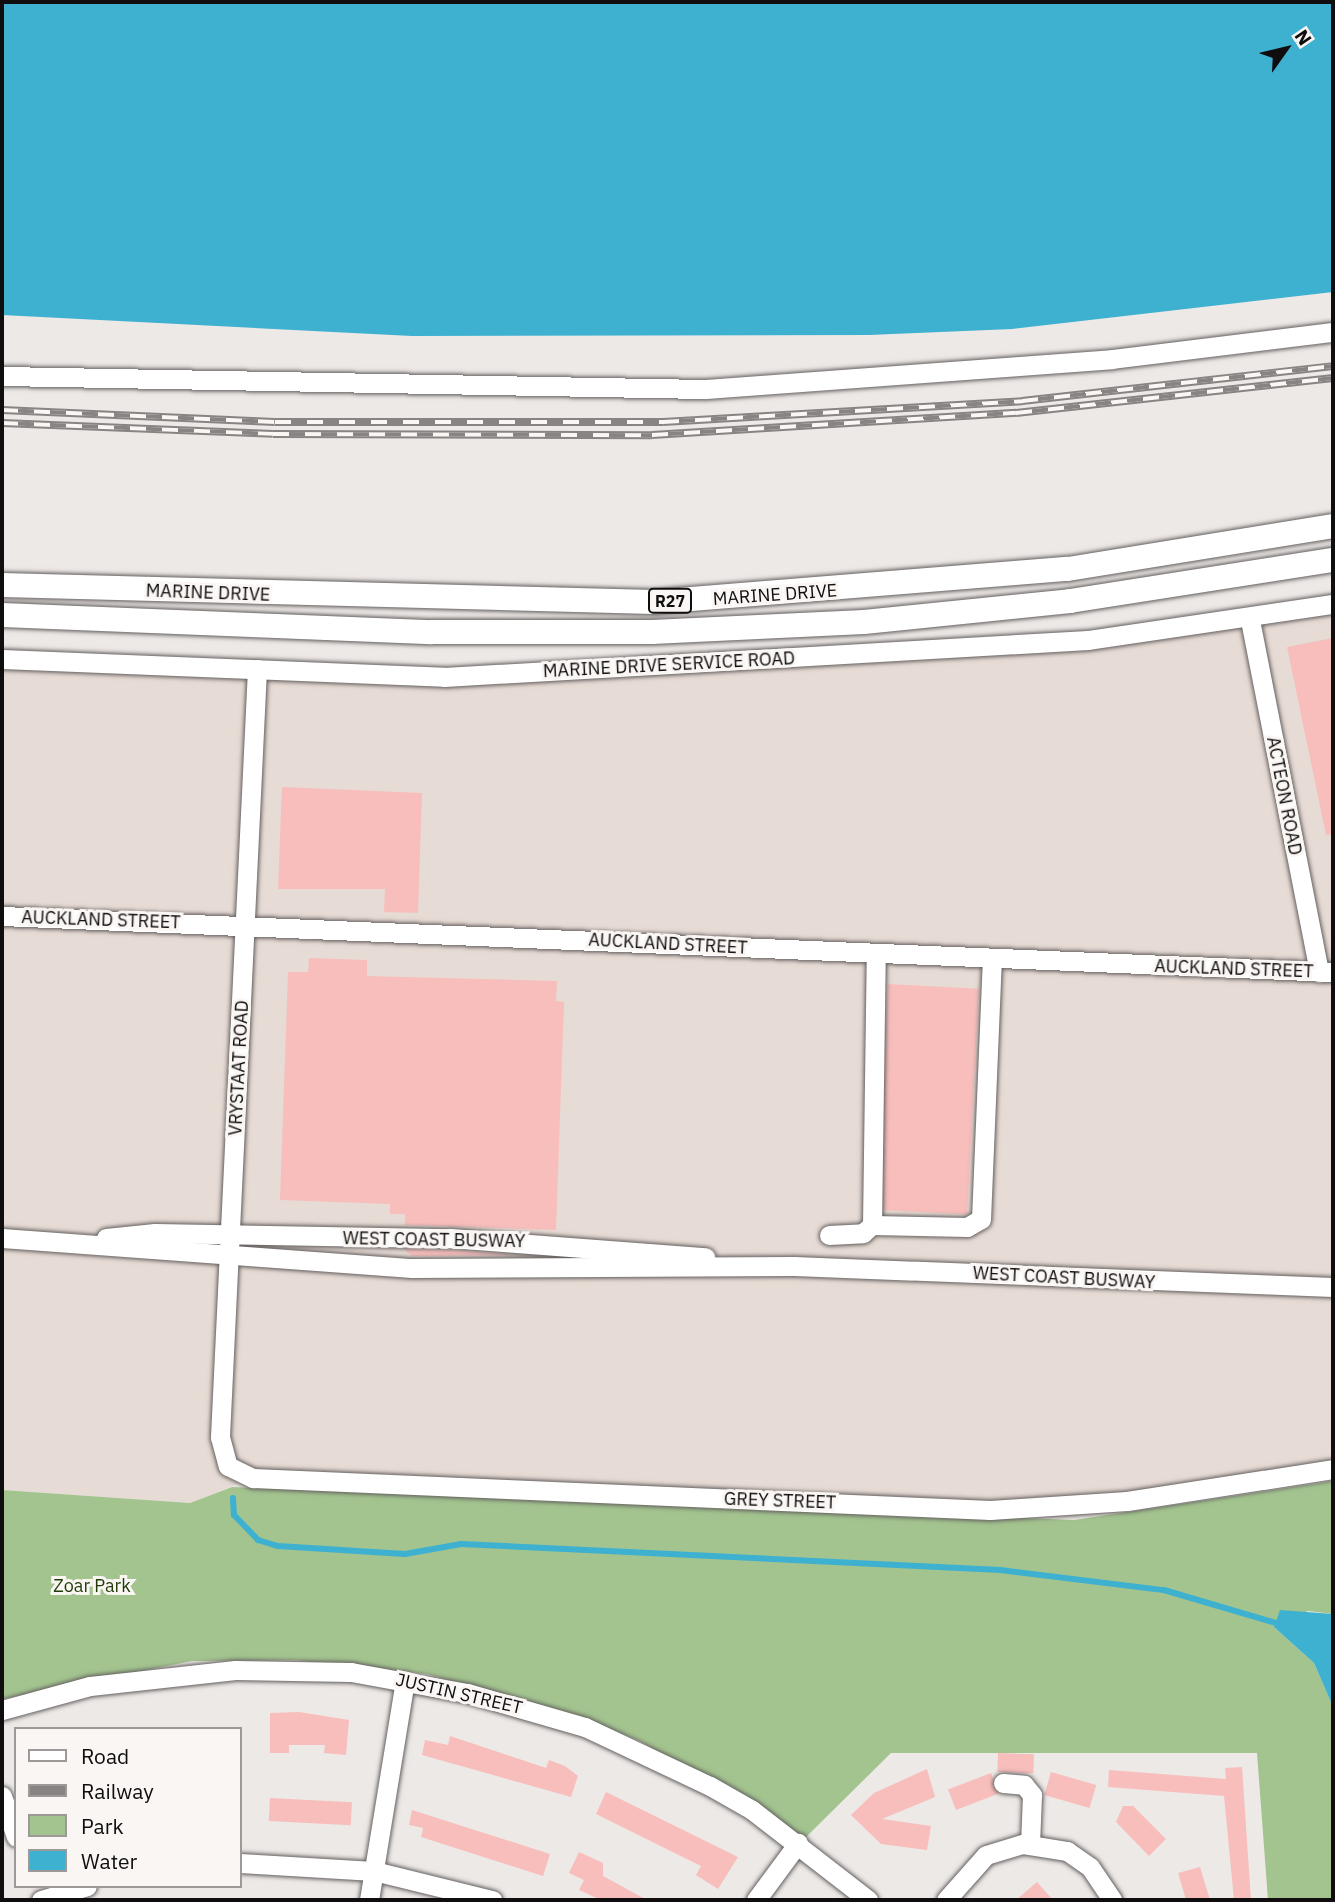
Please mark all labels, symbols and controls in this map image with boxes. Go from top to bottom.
north arrow [1251,14,1321,84]
text: N [1290,25,1317,50]
street label: MARINE DRIVE [145,580,271,606]
street label: MARINE DRIVE [712,580,838,610]
road number: R27 [647,588,693,614]
street label: MARINE DRIVE SERVICE ROAD [542,648,796,682]
street label: ACTEON ROAD [1262,735,1306,857]
street label: AUCKLAND STREET [21,906,181,934]
street label: AUCKLAND STREET [588,929,748,959]
street label: AUCKLAND STREET [1154,955,1314,983]
street label: VRYSTAAT ROAD [225,1000,253,1136]
street label: WEST COAST BUSWAY [342,1228,526,1252]
street label: WEST COAST BUSWAY [972,1262,1156,1294]
street label: GREY STREET [723,1488,837,1514]
park label: Zoar Park [53,1575,131,1597]
street label: JUSTIN STREET [394,1669,524,1719]
legend [14,1727,242,1888]
text: Road [81,1742,129,1770]
text: Railway [81,1777,154,1805]
text: Park [81,1812,124,1840]
text: Water [81,1847,137,1875]

